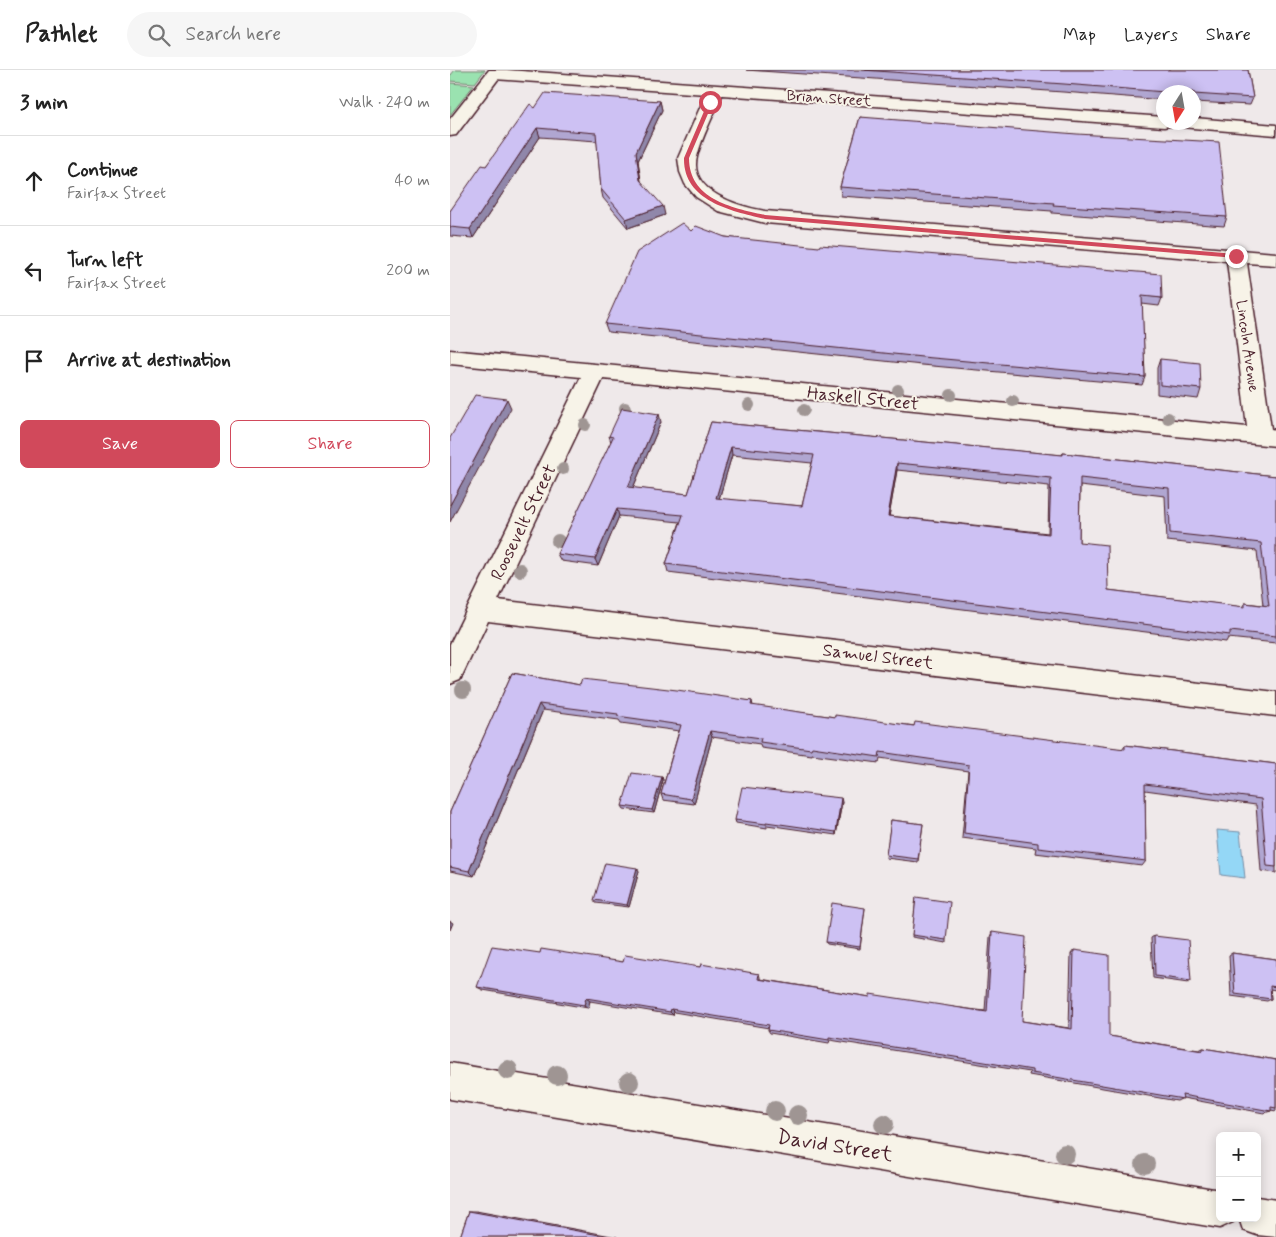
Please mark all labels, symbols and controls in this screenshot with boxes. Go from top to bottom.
search box [127,12,477,57]
text: Pathlet [25,19,97,50]
icon: search [145,21,173,49]
text: Search here [185,22,281,47]
text: Map [1063,23,1096,47]
text: Layers [1124,23,1178,47]
text: Share [1206,23,1251,47]
north arrow [1156,85,1201,130]
street label: Brian Street [786,86,872,112]
text: 3 min [20,89,68,117]
route start [699,91,722,114]
text: Walk · 240 m [339,92,430,113]
text: Continue [67,158,138,183]
icon: ahead [20,167,48,195]
text: 40 m [394,170,430,191]
text: Fairfax Street [67,183,166,204]
route end [1225,245,1248,268]
text: Turn left [67,248,143,273]
icon: left [20,257,48,285]
text: 200 m [386,260,430,281]
text: Fairfax Street [67,273,166,294]
street label: Lincoln Avenue [1231,299,1263,393]
icon: arrive [20,347,48,375]
text: Arrive at destination [67,348,231,373]
street label: Haskell Street [806,381,920,417]
button: Save [20,420,220,468]
button: Share [230,420,430,468]
street label: Roosevelt Street [485,460,562,585]
street label: Samuel Street [821,638,935,676]
street label: David Street [775,1123,896,1169]
map controls [1216,1132,1261,1222]
button: + [1216,1132,1261,1177]
button: − [1216,1177,1261,1222]

